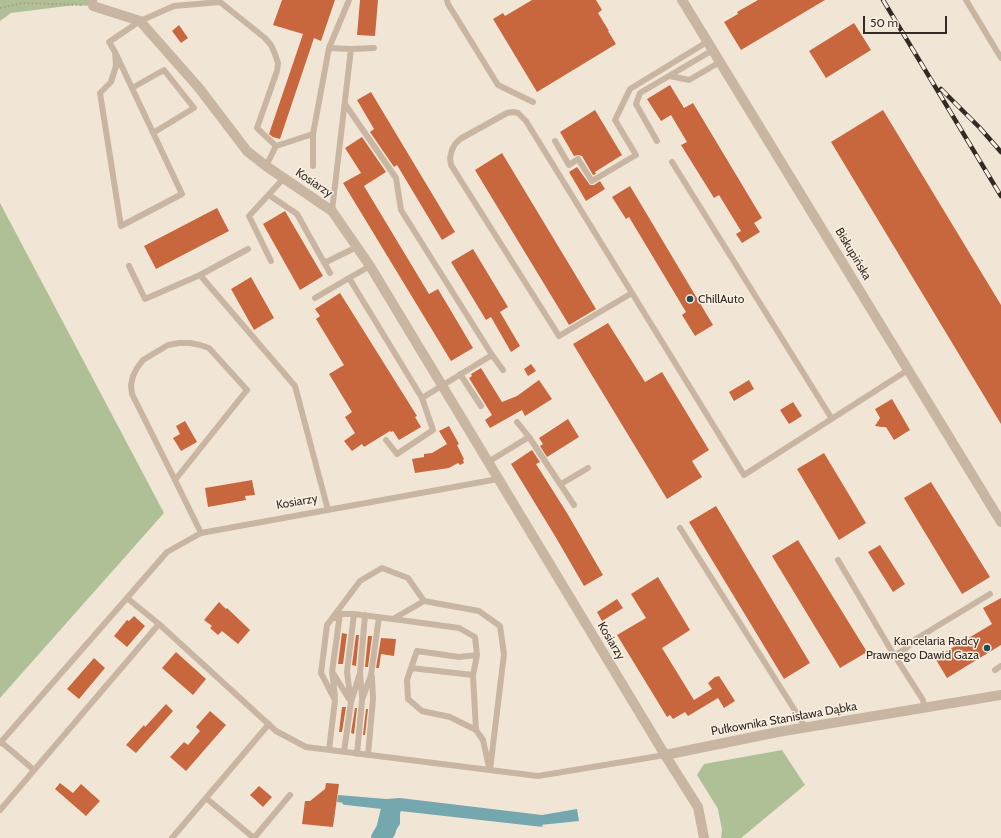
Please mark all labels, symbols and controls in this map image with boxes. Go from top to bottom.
scale bar [865,8,949,34]
text: 50 m [870,15,898,30]
street label: Kosiarzy [293,165,335,201]
street label: Biskupińska [832,225,874,283]
place label: ChillAuto [698,292,744,306]
marker: ChillAuto [685,294,695,304]
street label: Kosiarzy [275,491,319,513]
street label: Kosiarzy [594,619,628,663]
place label: Kancelaria Radcy Prawnego Dawid Gaza [866,634,979,662]
marker: Kancelaria Radcy Prawnego Dawid Gaza [982,643,992,653]
street label: Pułkownika Stanisława Dąbka [710,699,858,739]

